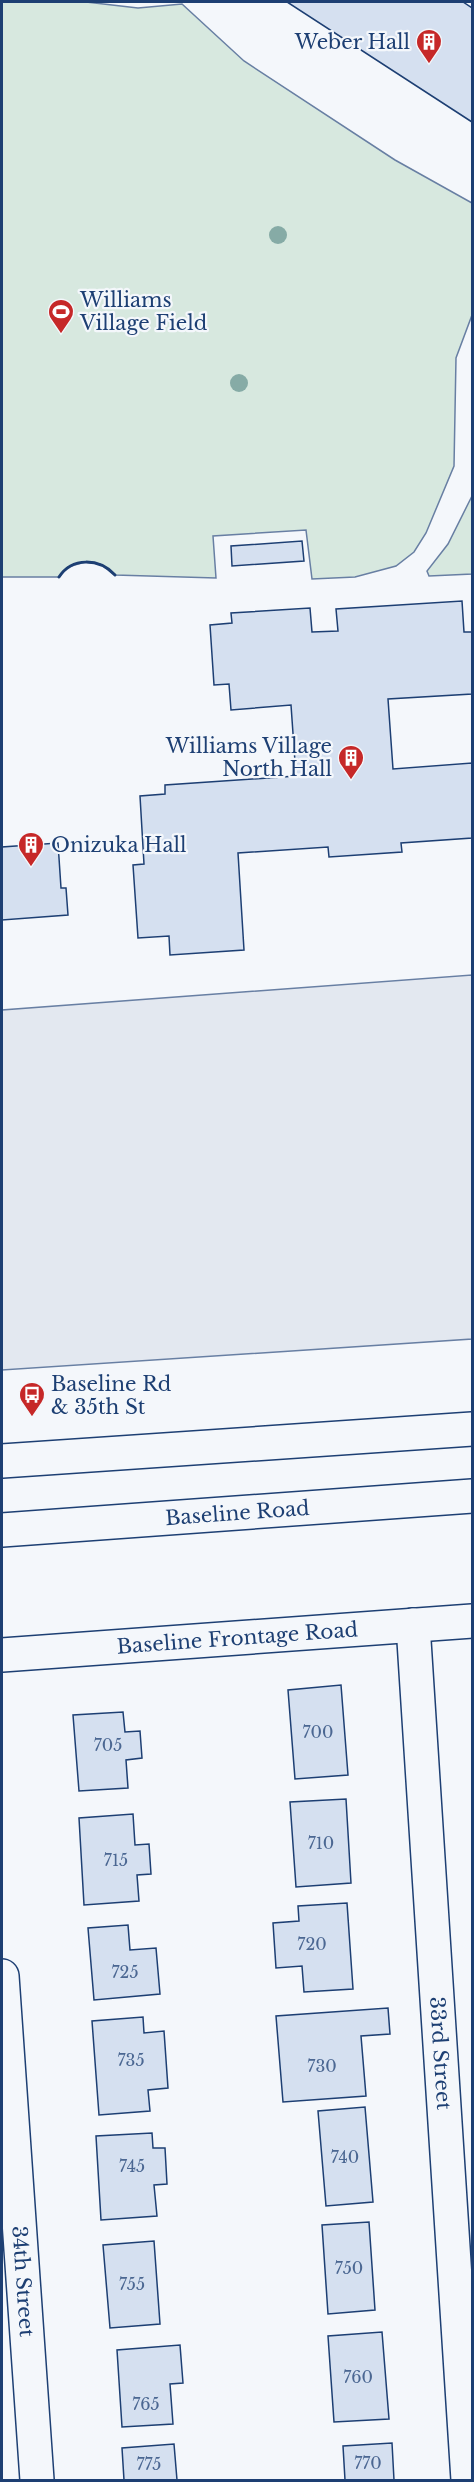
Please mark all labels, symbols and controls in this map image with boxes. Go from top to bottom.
building icon: Weber Hall [414,27,444,65]
place label: Weber Hall [294,30,410,54]
place label: Williams Village Field [79,288,207,335]
sports icon: Williams Village Field [46,297,76,335]
place label: Williams Village North Hall [165,734,332,781]
building icon: Williams Village North Hall [336,743,366,781]
building icon: Onizuka Hall [16,830,46,868]
place label: Onizuka Hall [51,833,187,857]
place label: Baseline Rd & 35th St [51,1372,171,1419]
bus stop icon: Baseline Rd & 35th St [17,1380,47,1418]
street label: Baseline Road [164,1496,310,1530]
street label: Baseline Frontage Road [116,1617,359,1659]
house number: 700 [303,1722,333,1742]
house number: 705 [94,1735,122,1755]
house number: 710 [308,1833,334,1853]
house number: 715 [104,1850,128,1870]
house number: 720 [297,1934,327,1954]
house number: 725 [112,1962,138,1982]
street label: 33rd Street [425,1996,456,2111]
house number: 735 [118,2050,144,2070]
house number: 730 [307,2056,337,2076]
house number: 740 [331,2147,359,2167]
house number: 745 [119,2156,145,2176]
street label: 34th Street [7,2225,39,2338]
house number: 750 [335,2258,363,2278]
house number: 755 [119,2274,145,2294]
house number: 760 [343,2367,373,2387]
house number: 765 [132,2394,160,2414]
house number: 770 [354,2453,382,2473]
house number: 775 [137,2454,161,2474]

